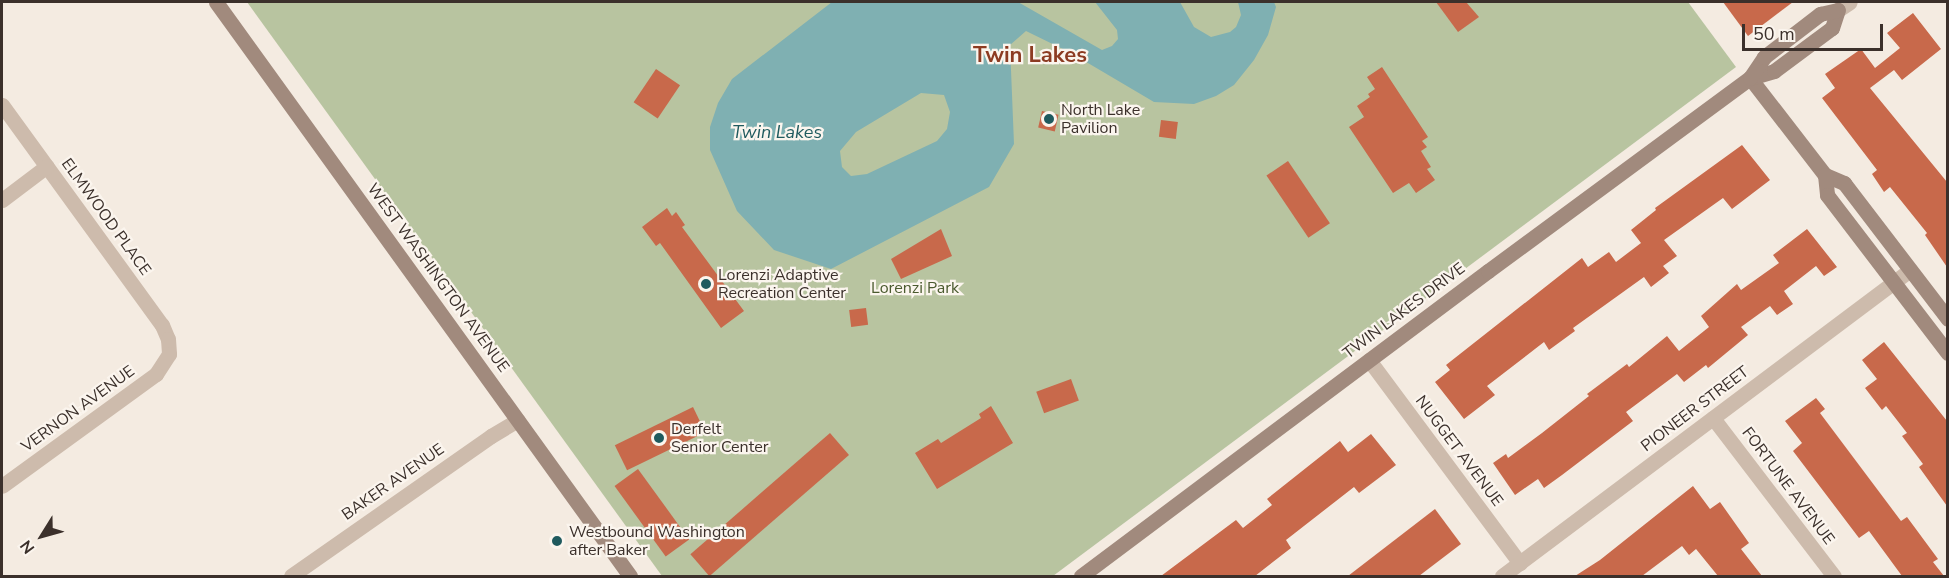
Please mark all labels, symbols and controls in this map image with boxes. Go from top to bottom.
scale bar [1745,12,1886,50]
text: 50 m [1753,22,1795,46]
district label: Twin Lakes [973,43,1087,69]
place label: North Lake Pavilion [1061,100,1140,138]
marker: North Lake Pavilion [1042,112,1056,126]
water label: Twin Lakes [732,121,822,143]
street label: ELMWOOD PLACE [57,155,155,279]
street label: WEST WASHINGTON AVENUE [363,180,513,376]
street label: TWIN LAKES DRIVE [1339,259,1469,363]
place label: Lorenzi Adaptive Recreation Center [718,265,846,303]
marker: Lorenzi Adaptive Recreation Center [699,277,713,291]
park label: Lorenzi Park [871,278,959,298]
street label: VERNON AVENUE [18,362,138,456]
street label: PIONEER STREET [1637,362,1753,456]
street label: NUGGET AVENUE [1411,392,1507,510]
place label: Derfelt Senior Center [671,419,768,457]
street label: FORTUNE AVENUE [1738,424,1838,548]
marker: Derfelt Senior Center [652,431,666,445]
street label: BAKER AVENUE [338,440,448,524]
north arrow [12,506,72,566]
place label: Westbound Washington after Baker [569,522,745,560]
marker: Westbound Washington after Baker [550,534,564,548]
text: N [15,535,40,558]

